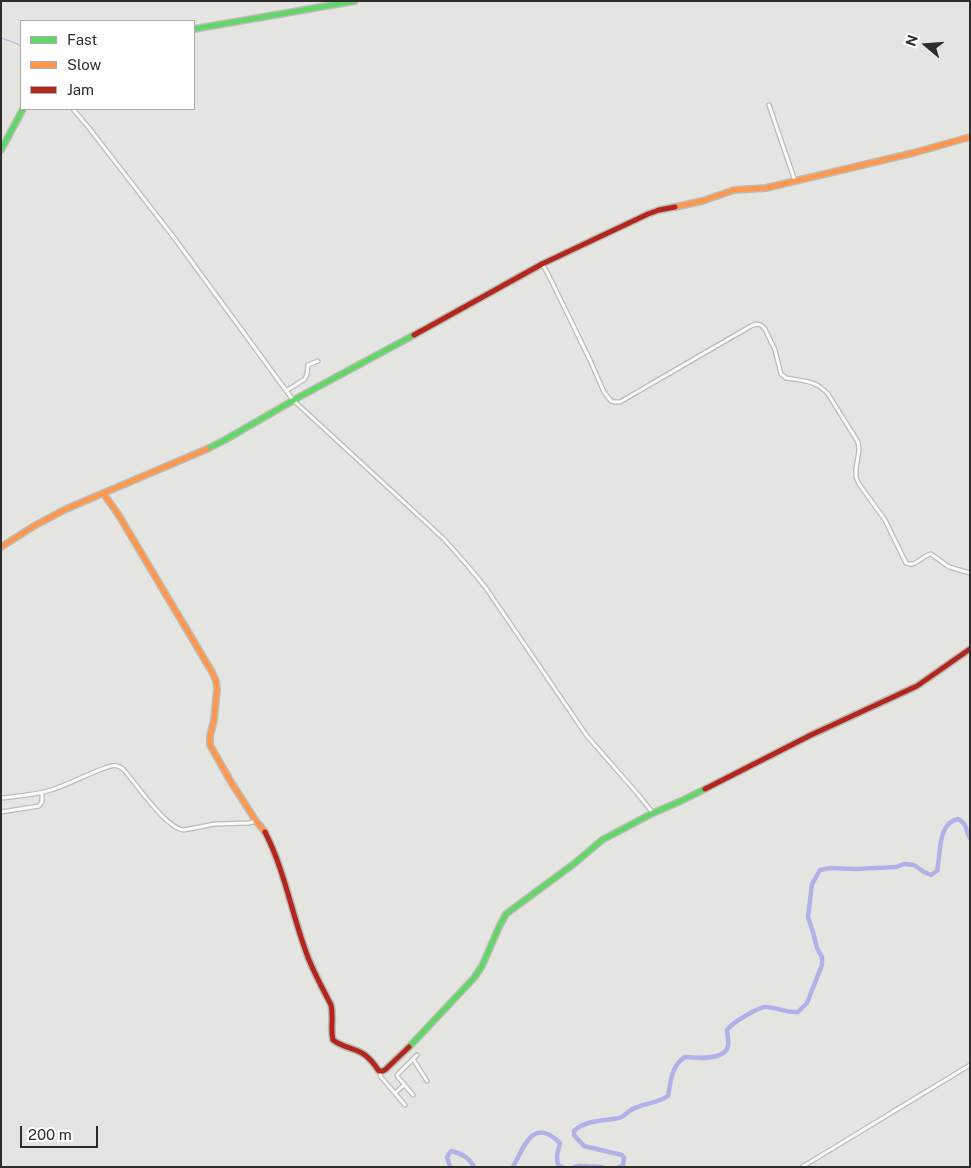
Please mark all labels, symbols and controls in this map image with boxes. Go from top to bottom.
legend [20,20,195,110]
north arrow [901,20,951,70]
text: Fast [67,31,97,48]
text: N [902,33,921,48]
text: Slow [67,56,101,73]
text: Jam [67,81,94,98]
scale bar [22,1116,100,1148]
text: 200 m [28,1126,72,1143]

